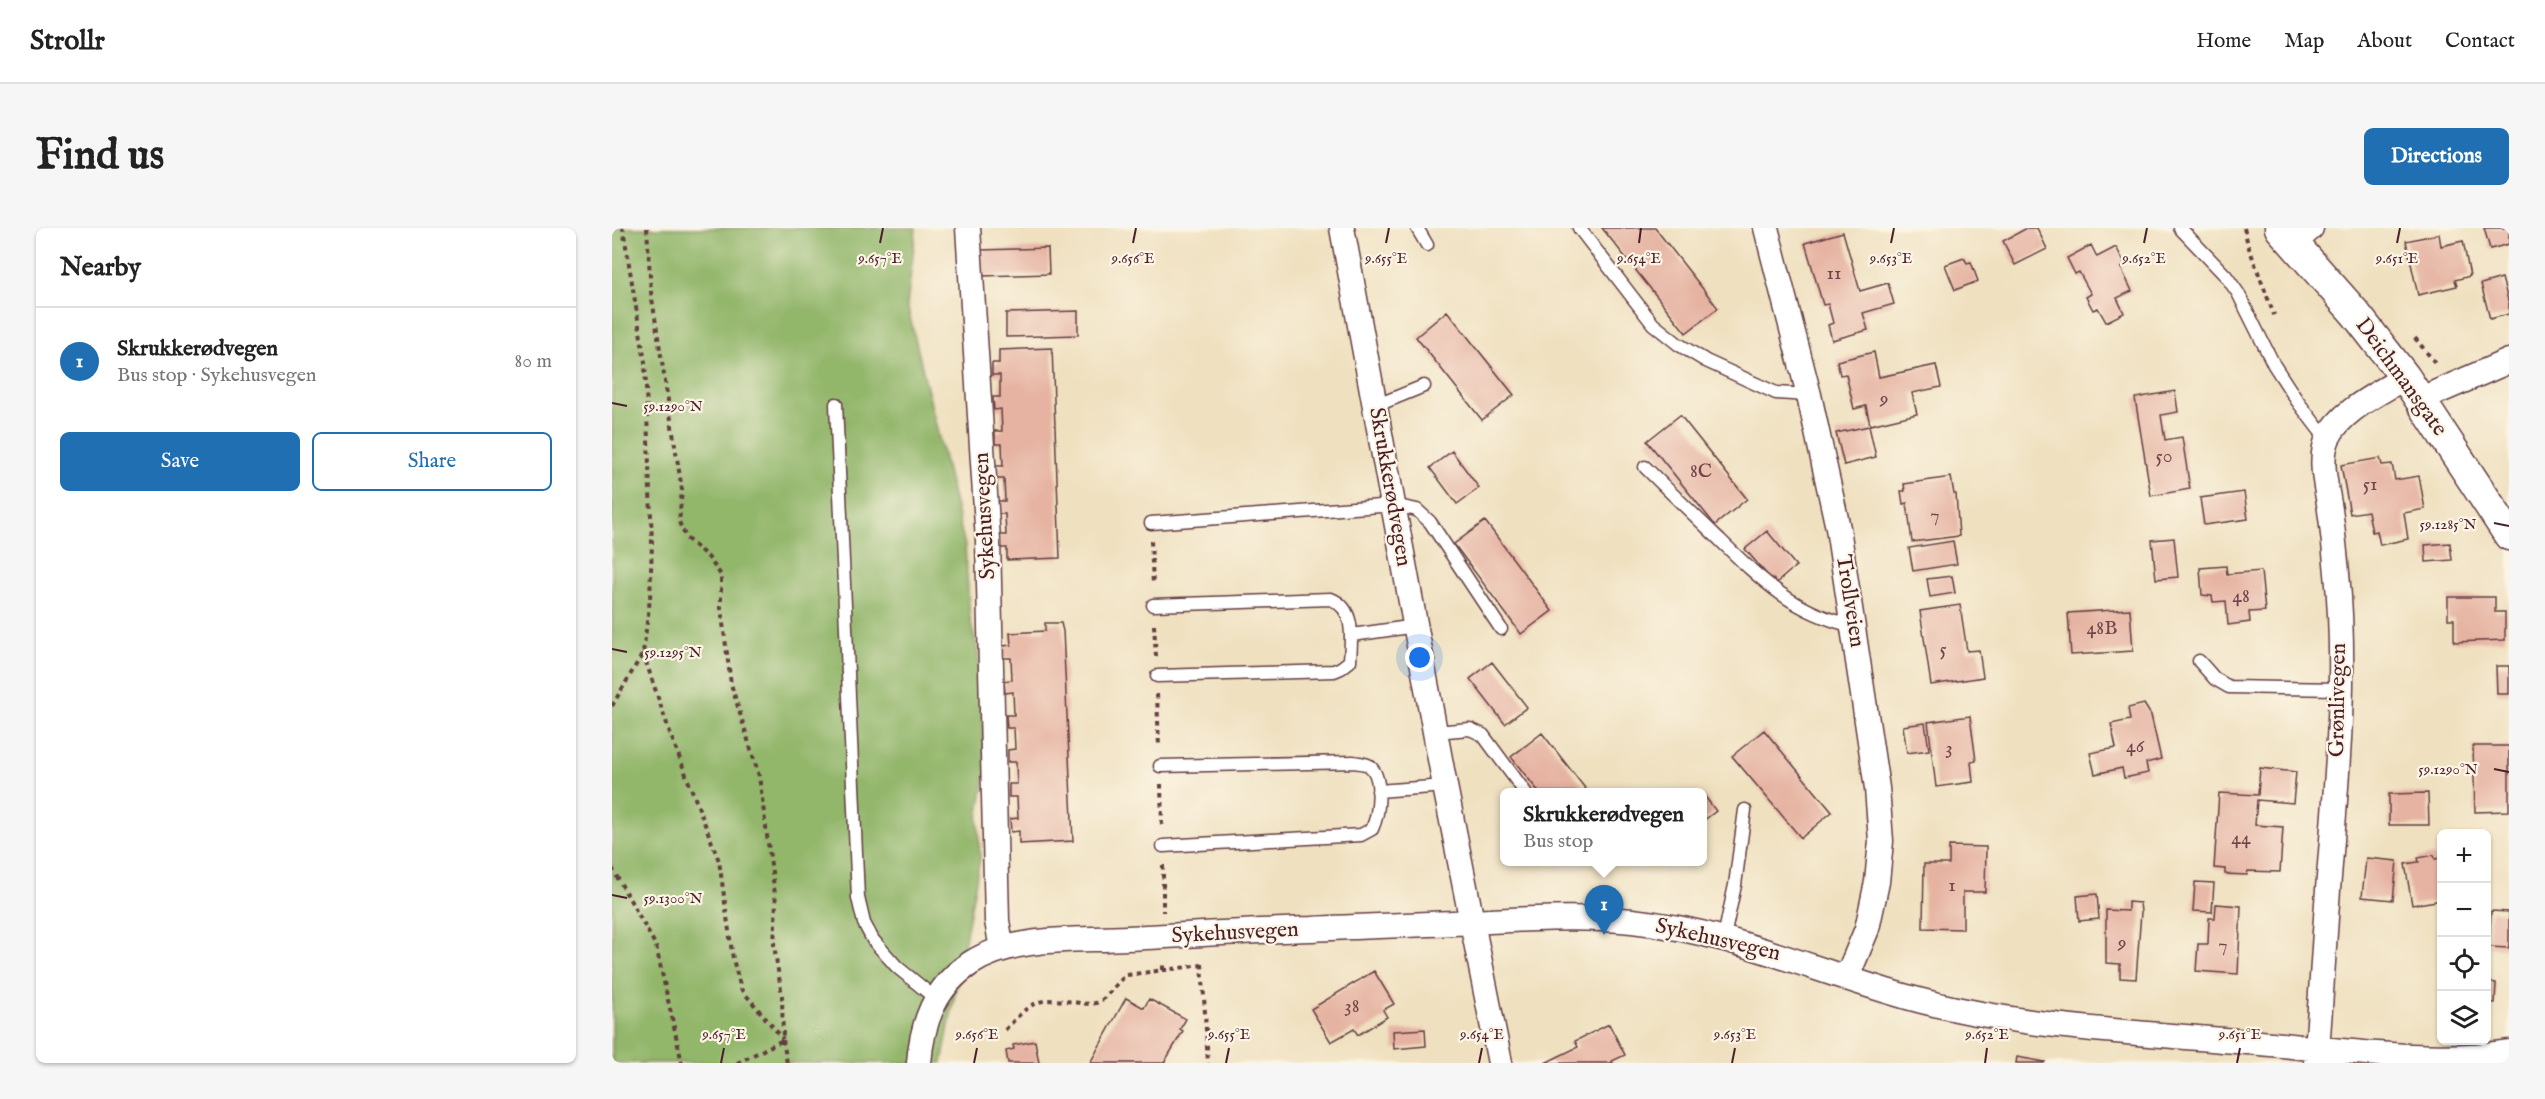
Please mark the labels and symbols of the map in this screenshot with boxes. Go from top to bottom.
text: 9.657°E [857,249,902,268]
text: 9.656°E [1111,249,1154,268]
text: 9.655°E [1364,249,1407,268]
text: 9.654°E [1616,249,1661,268]
text: 9.653°E [1869,249,1912,268]
text: 9.652°E [2121,249,2166,268]
text: 9.651°E [2375,249,2418,268]
house number: 11 [1827,261,1841,286]
street label: Deichmansgate [2349,312,2453,442]
house number: 9 [1879,386,1888,411]
text: 59.1290°N [643,397,703,416]
street label: Skrukkerødvegen [1362,405,1418,569]
house number: 50 [2156,444,2173,469]
street label: Sykehusvegen [968,451,1002,580]
house number: 8C [1690,459,1712,484]
house number: 51 [2363,472,2377,497]
house number: 7 [1930,503,1940,528]
text: 59.1285°N [2420,515,2476,534]
street label: Trollveien [1829,553,1871,650]
house number: 48 [2232,584,2250,609]
house number: 48B [2087,616,2117,641]
house number: 5 [1939,637,1947,662]
street label: Grønlivegen [2323,642,2353,757]
text: 59.1295°N [644,643,702,662]
your location [1405,643,1434,672]
house number: 46 [2126,734,2145,759]
house number: 3 [1945,736,1953,761]
text: 59.1290°N [2418,760,2478,779]
house number: 44 [2231,826,2251,851]
house number: 1 [1948,873,1956,898]
pin: 1 [1584,886,1624,935]
text: 59.1300°N [644,889,702,908]
street label: Sykehusvegen [1653,912,1784,968]
street label: Sykehusvegen [1171,916,1300,950]
house number: 9 [2117,930,2126,955]
house number: 7 [2218,933,2228,958]
house number: 38 [1344,994,1360,1019]
text: 9.657°E [701,1025,746,1044]
text: 9.656°E [955,1025,998,1044]
text: 9.655°E [1207,1025,1250,1044]
text: 9.654°E [1459,1025,1504,1044]
text: 9.653°E [1713,1025,1756,1044]
text: 9.652°E [1964,1025,2009,1044]
text: 9.651°E [2218,1025,2261,1044]

